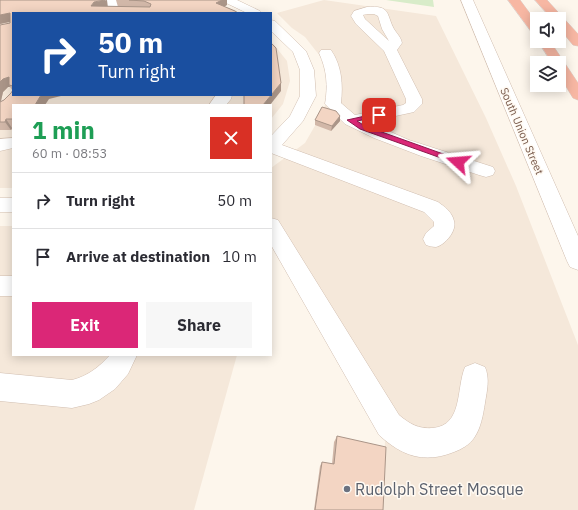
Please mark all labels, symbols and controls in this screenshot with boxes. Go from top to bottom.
map controls [530,12,566,92]
button: sound [530,12,566,48]
text: 50 m [98,24,163,61]
icon: right [32,28,84,80]
button: layers [530,56,566,92]
text: Turn right [98,60,176,83]
street label: South Union Street [497,85,547,177]
pin [362,98,396,132]
icon: arrive [368,104,390,126]
text: 1 min [32,114,95,146]
button: close [210,117,252,159]
position arrow [437,141,479,183]
text: 60 m · 08:53 [32,145,107,162]
icon: right [32,190,54,212]
text: Turn right [66,191,135,210]
text: 50 m [217,191,252,210]
icon: arrive [32,246,54,268]
text: Arrive at destination [66,247,210,266]
text: 10 m [222,247,257,266]
button: Exit [32,302,138,348]
button: Share [146,302,252,348]
place label: Rudolph Street Mosque [355,479,524,499]
marker: Rudolph Street Mosque [342,484,352,494]

